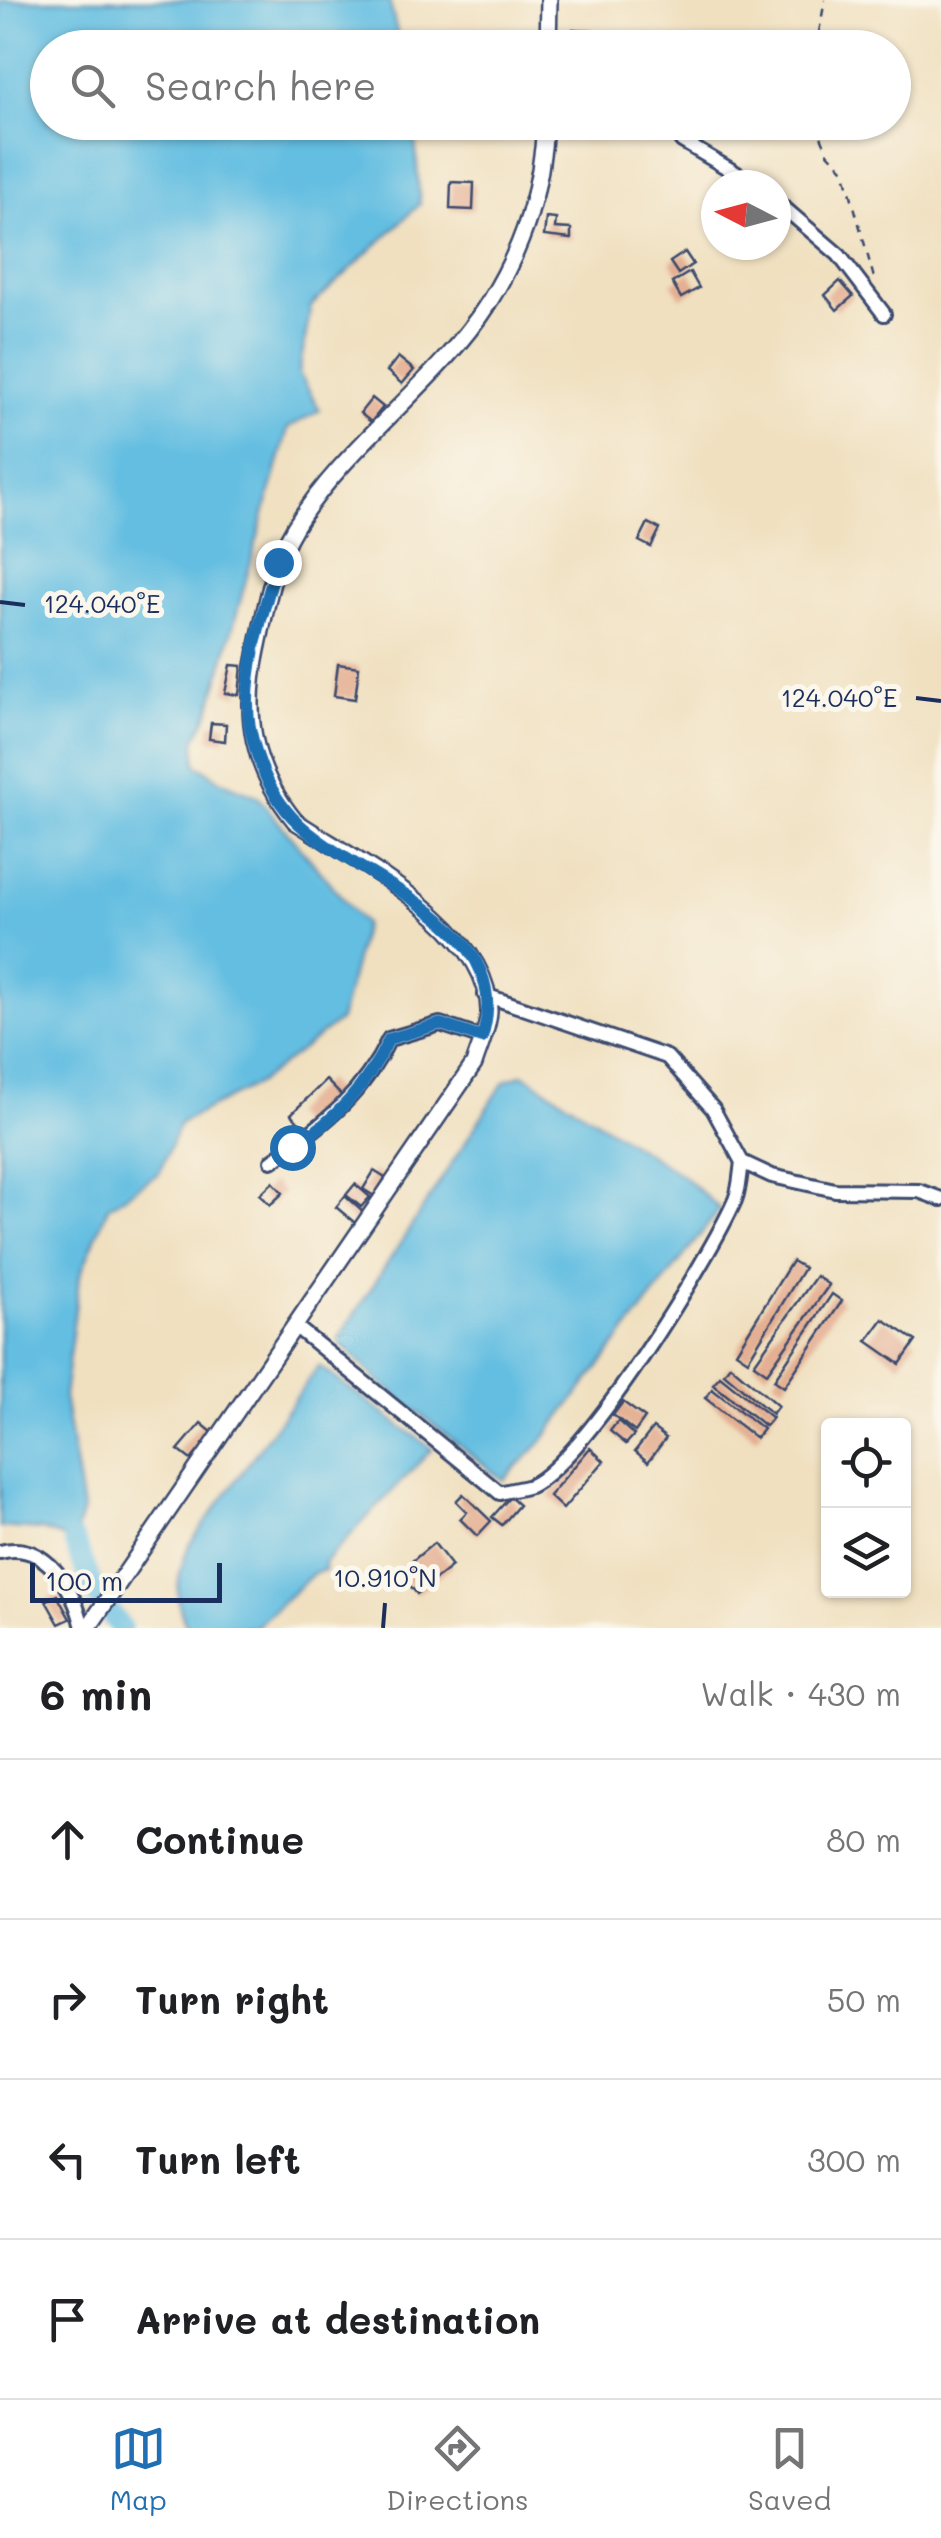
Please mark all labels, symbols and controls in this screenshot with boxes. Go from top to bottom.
search box [30,30,911,140]
icon: search [65,58,120,113]
text: Search here [145,60,376,110]
north arrow [701,170,791,260]
route end [256,540,302,586]
text: 124.040°E [44,587,160,619]
text: 124.040°E [781,681,897,713]
route start [270,1125,316,1171]
map controls [821,1418,911,1598]
button: locate [821,1418,911,1508]
button: layers [821,1508,911,1598]
scale bar [30,1558,222,1602]
text: 10.910°N [333,1561,437,1593]
text: 100 m [45,1562,123,1598]
text: 6 min [40,1666,152,1721]
text: Walk · 430 m [700,1672,901,1714]
icon: ahead [40,1812,95,1867]
text: Continue [135,1814,304,1864]
text: 80 m [826,1818,901,1860]
icon: right [40,1972,95,2027]
text: Turn right [135,1974,329,2024]
text: 50 m [827,1978,901,2020]
icon: left [40,2132,95,2187]
text: Turn left [135,2134,301,2184]
text: 300 m [807,2138,901,2180]
icon: arrive [40,2292,95,2347]
text: Arrive at destination [135,2294,540,2344]
tab: Map [110,2421,167,2517]
tab: Directions [386,2421,529,2517]
tab: Saved [748,2421,831,2517]

